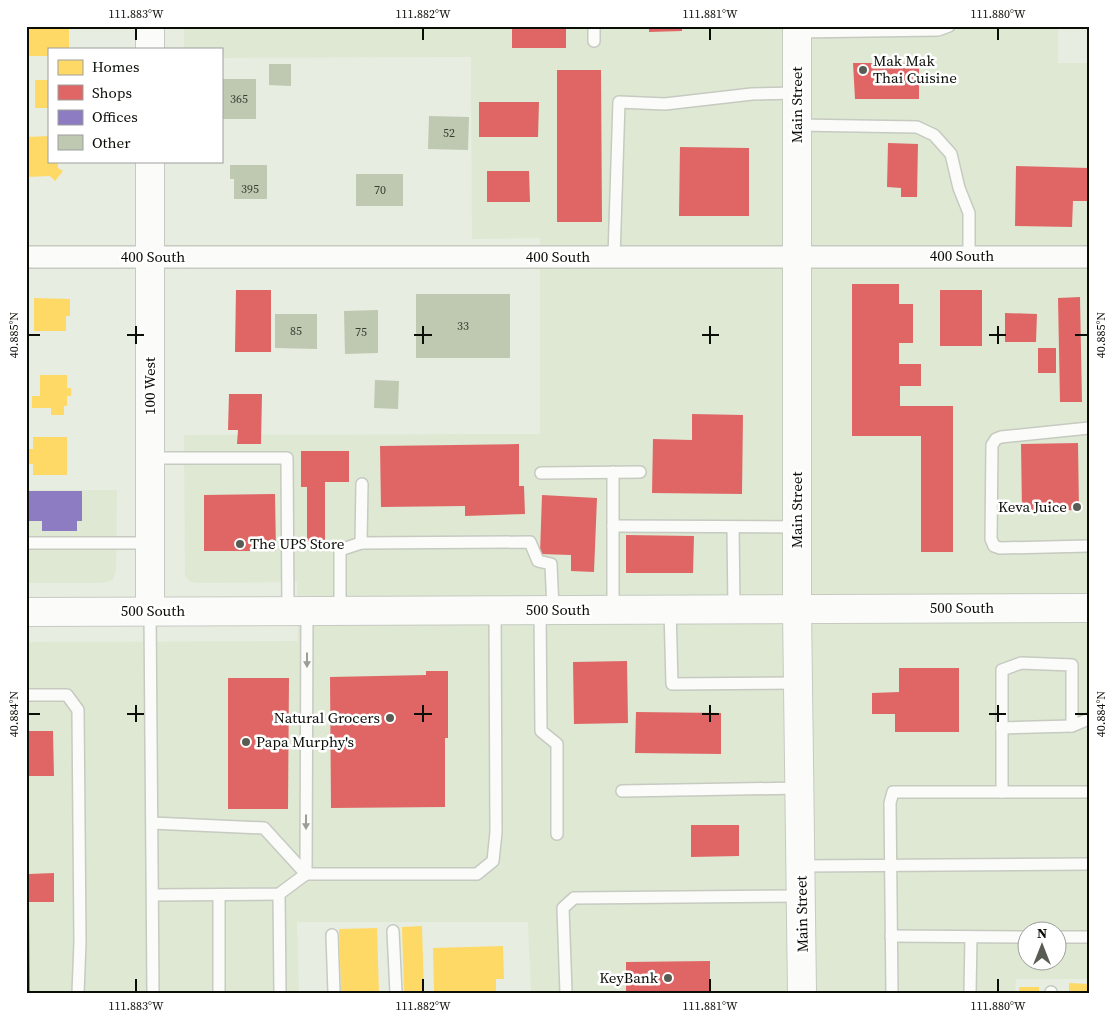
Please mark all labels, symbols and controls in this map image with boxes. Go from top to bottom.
text: 111.883°W [108,6,164,22]
text: 111.882°W [395,6,451,22]
text: 111.881°W [682,6,738,22]
text: 111.880°W [970,6,1026,22]
legend [48,48,222,162]
place label: Mak Mak Thai Cuisine [873,50,957,88]
text: Homes [92,56,139,77]
marker: Mak Mak Thai Cuisine [857,64,869,76]
street label: Main Street [786,67,807,143]
text: Shops [92,82,132,103]
house number: 365 [230,91,248,107]
text: Offices [92,106,138,127]
house number: 52 [443,125,455,141]
text: Other [92,132,131,153]
house number: 395 [241,181,259,197]
house number: 70 [374,182,386,198]
street label: 400 South [930,245,994,266]
street label: 400 South [121,246,185,267]
street label: 400 South [526,246,590,267]
text: 40.885°N [6,312,22,358]
text: 40.885°N [1093,312,1109,358]
house number: 33 [457,318,469,334]
house number: 85 [290,323,302,339]
house number: 75 [355,324,367,340]
street label: 100 West [139,357,160,415]
street label: Main Street [786,472,807,548]
place label: Keva Juice [998,496,1067,517]
marker: Keva Juice [1071,501,1083,513]
place label: The UPS Store [250,533,345,554]
marker: The UPS Store [234,538,246,550]
street label: 500 South [930,597,994,618]
street label: 500 South [526,599,590,620]
street label: 500 South [121,600,185,621]
one-way arrow [303,652,311,668]
text: 40.884°N [6,691,22,737]
text: 40.884°N [1093,691,1109,737]
place label: Natural Grocers [274,707,380,728]
marker: Natural Grocers [384,712,396,724]
place label: Papa Murphy's [256,731,354,752]
marker: Papa Murphy's [240,736,252,748]
one-way arrow [302,814,310,830]
street label: Main Street [790,875,813,953]
north arrow [1018,922,1068,972]
text: N [1037,923,1047,943]
place label: KeyBank [599,967,659,988]
marker: KeyBank [662,972,674,984]
text: 111.883°W [108,998,164,1014]
text: 111.882°W [395,998,451,1014]
text: 111.881°W [682,998,738,1014]
text: 111.880°W [970,998,1026,1014]

